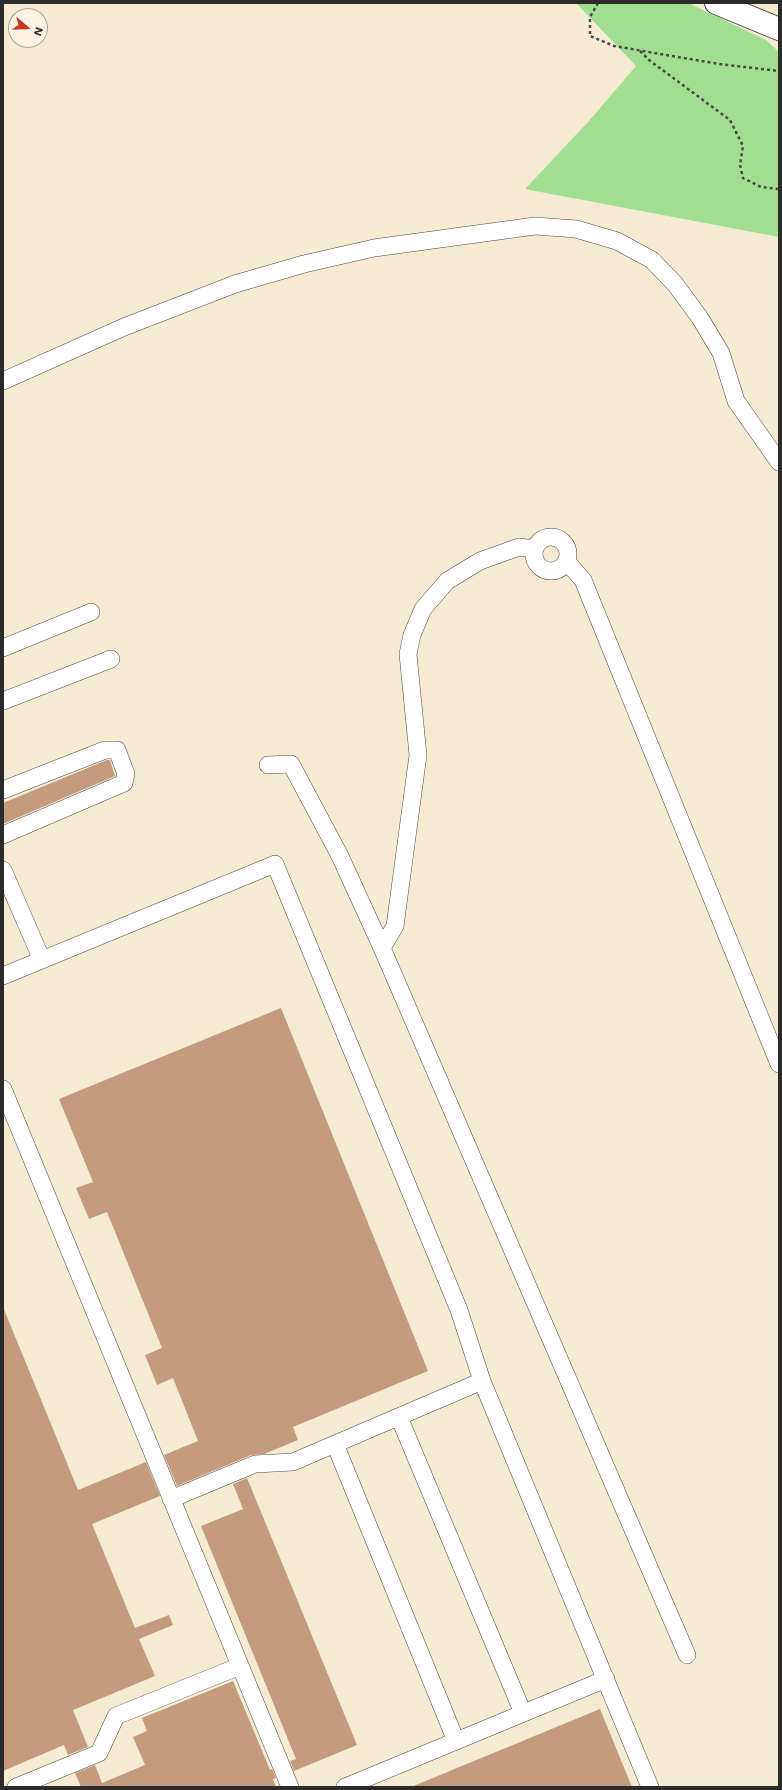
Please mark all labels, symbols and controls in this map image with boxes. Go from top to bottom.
north arrow [8,8,48,48]
text: N [30,25,47,38]

